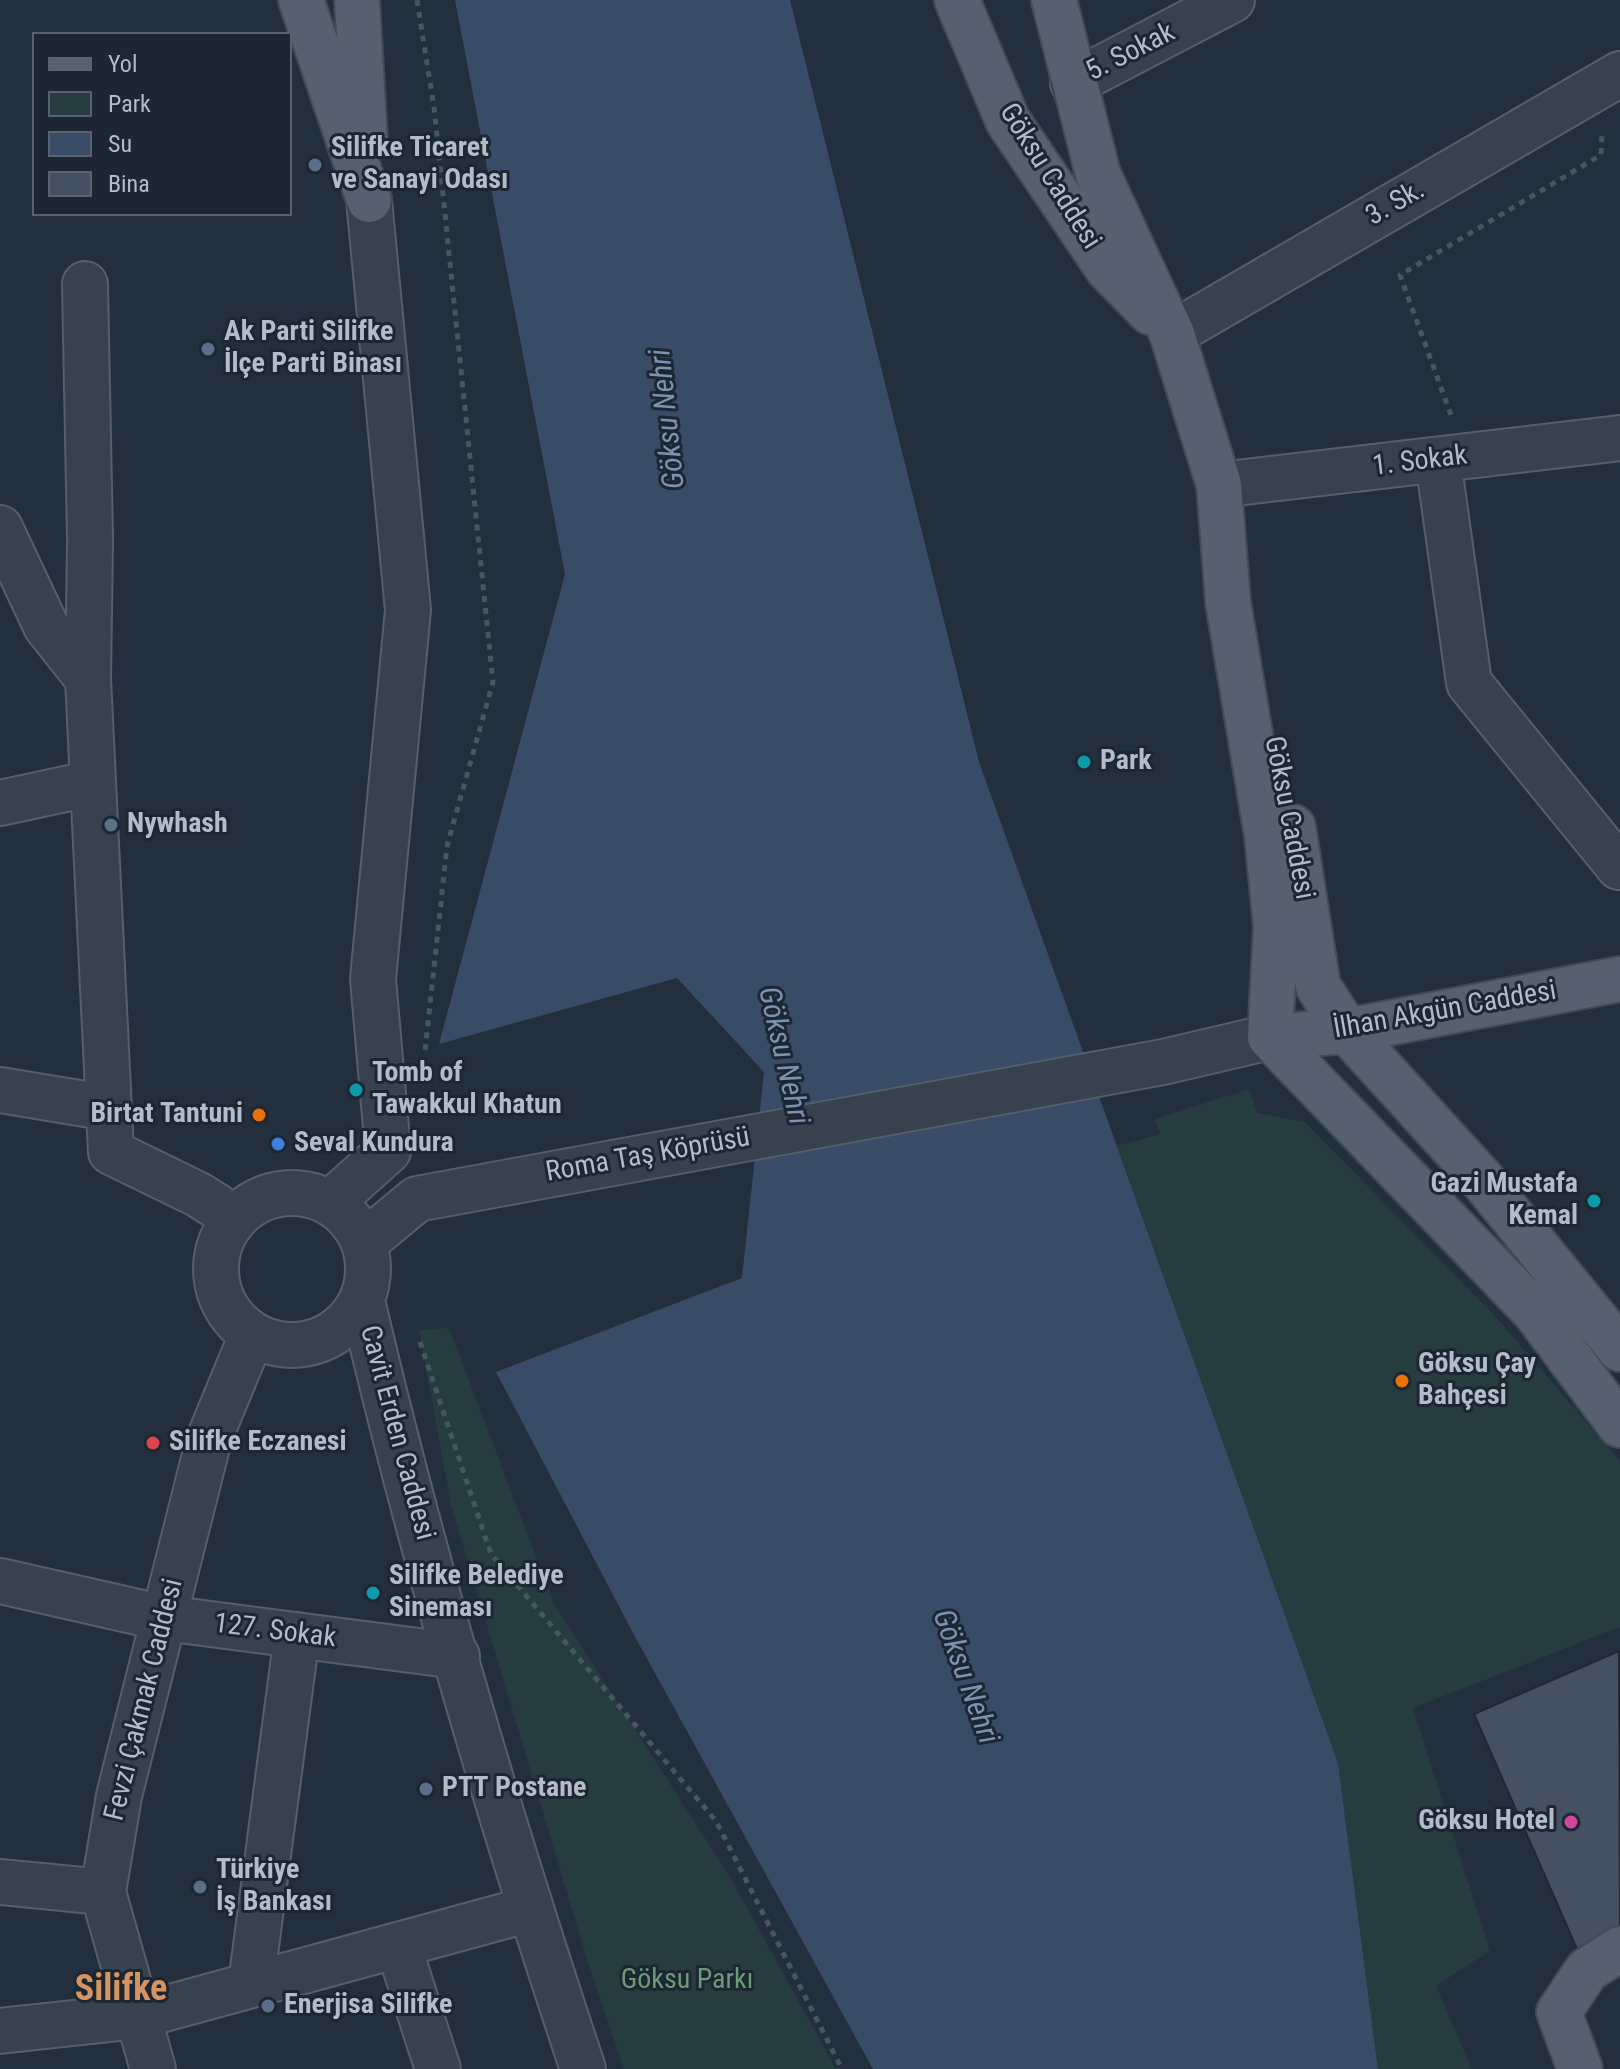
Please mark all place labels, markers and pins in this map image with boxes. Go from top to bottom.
place label: Silifke Ticaret ve Sanayi Odası [331,132,508,198]
marker: Silifke Ticaret ve Sanayi Odası [306,156,324,174]
place label: Ak Parti Silifke İlçe Parti Binası [224,316,402,382]
marker: Ak Parti Silifke İlçe Parti Binası [199,340,217,358]
place label: Park [1100,745,1152,779]
marker: Park [1075,753,1093,771]
place label: Nywhash [127,808,228,842]
marker: Nywhash [102,816,120,834]
place label: Tomb of Tawakkul Khatun [372,1057,562,1123]
marker: Tomb of Tawakkul Khatun [347,1081,365,1099]
place label: Birtat Tantuni [90,1098,243,1132]
marker: Birtat Tantuni [250,1106,268,1124]
place label: Seval Kundura [294,1127,454,1161]
marker: Seval Kundura [269,1135,287,1153]
place label: Gazi Mustafa Kemal [1430,1168,1578,1234]
marker: Gazi Mustafa Kemal [1585,1192,1603,1210]
place label: Göksu Çay Bahçesi [1418,1348,1536,1414]
marker: Göksu Çay Bahçesi [1393,1372,1411,1390]
place label: Silifke Eczanesi [169,1426,347,1460]
marker: Silifke Eczanesi [144,1434,162,1452]
place label: Silifke Belediye Sineması [389,1560,564,1626]
marker: Silifke Belediye Sineması [364,1584,382,1602]
place label: PTT Postane [442,1772,586,1806]
marker: PTT Postane [417,1780,435,1798]
place label: Göksu Hotel [1418,1805,1555,1839]
marker: Göksu Hotel [1562,1813,1580,1831]
place label: Türkiye İş Bankası [216,1854,332,1920]
marker: Türkiye İş Bankası [191,1878,209,1896]
place label: Enerjisa Silifke [284,1989,452,2023]
marker: Enerjisa Silifke [259,1997,277,2015]

